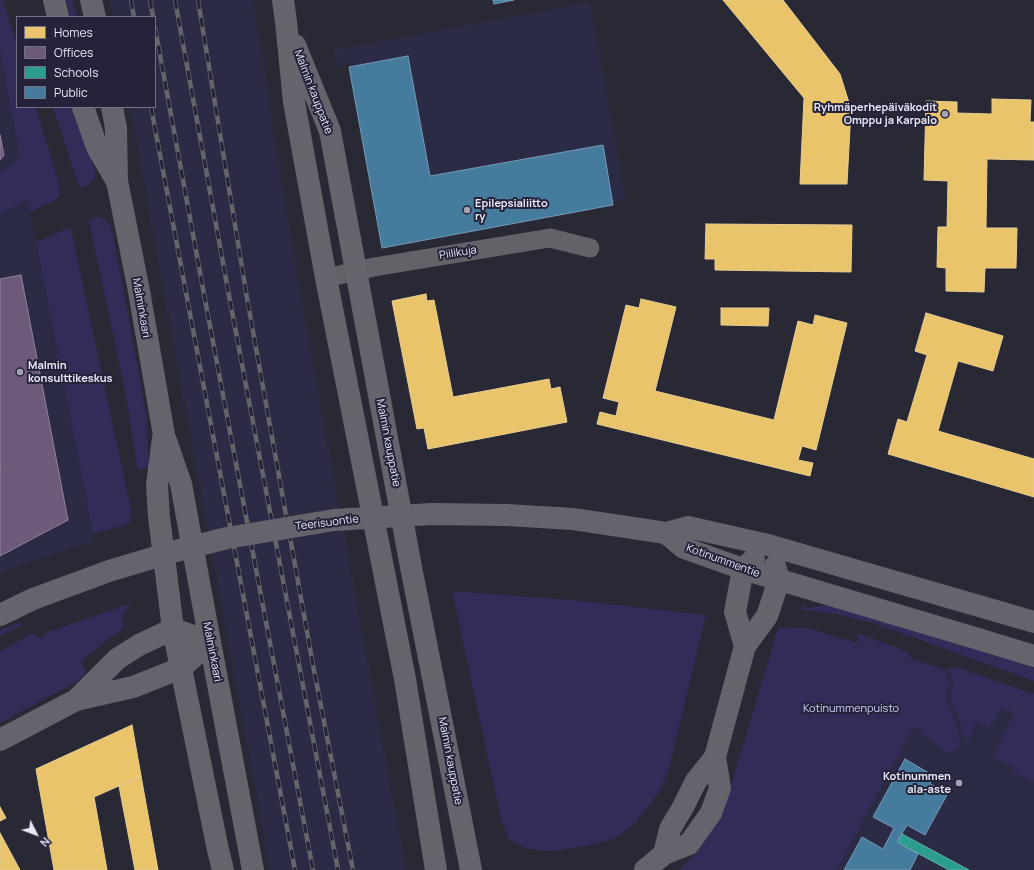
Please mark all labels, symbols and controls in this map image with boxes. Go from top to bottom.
legend [16,16,156,108]
text: Homes [54,24,93,41]
text: Offices [54,44,93,61]
street label: Malmin kauppatie [291,48,335,136]
text: Schools [54,64,98,81]
text: Public [54,84,88,101]
place label: Ryhmäperhepäiväkodit Omppu ja Karpalo [814,101,937,127]
marker: Ryhmäperhepäiväkodit Omppu ja Karpalo [940,109,950,119]
place label: Epilepsialiitto ry [475,197,548,223]
marker: Epilepsialiitto ry [462,205,472,215]
street label: Piilikuja [438,244,478,262]
street label: Malminkaari [129,277,153,339]
place label: Malmin konsulttikeskus [28,359,113,385]
marker: Malmin konsulttikeskus [15,367,25,377]
street label: Malmin kauppatie [373,398,403,488]
street label: Teerisuontie [295,513,359,533]
street label: Kotinummentie [684,542,762,580]
street label: Malminkaari [200,621,224,683]
park label: Kotinummenpuisto [803,702,899,716]
street label: Malmin kauppatie [435,716,465,806]
place label: Kotinummen ala-aste [883,770,951,796]
marker: Kotinummen ala-aste [954,778,964,788]
north arrow [16,814,56,854]
text: N [37,834,54,850]

